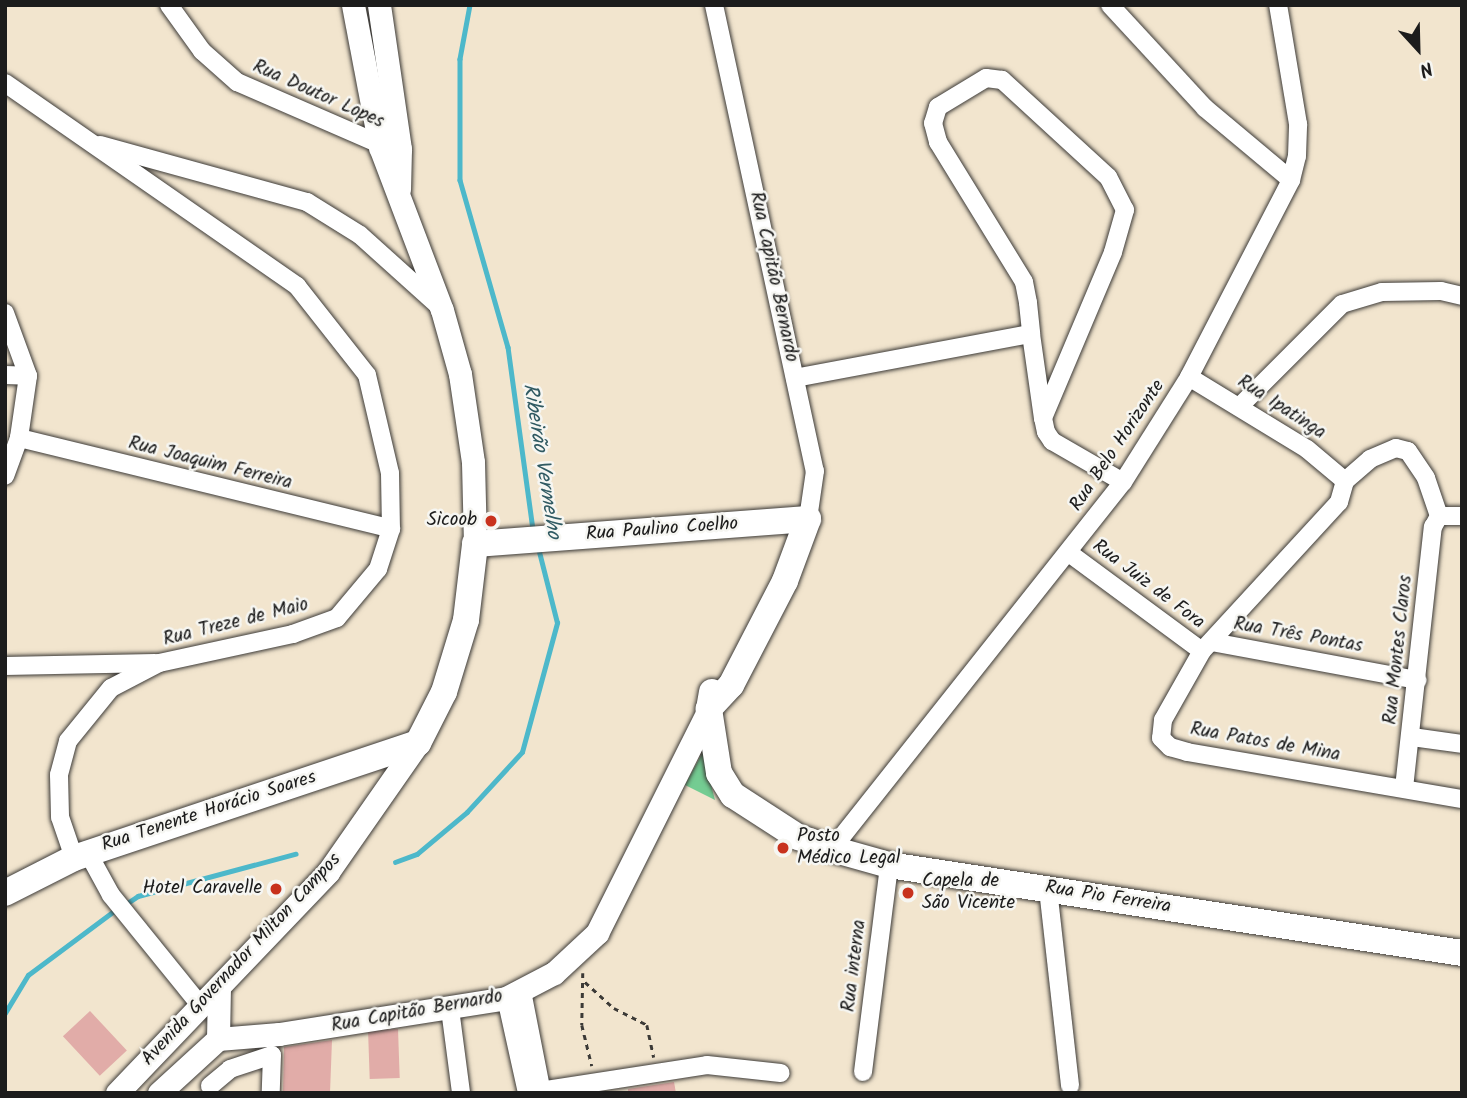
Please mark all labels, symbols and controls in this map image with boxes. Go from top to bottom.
north arrow [1383,14,1453,84]
text: N [1415,52,1437,85]
street label: Rua Doutor Lopes [249,56,387,134]
street label: Rua Capitão Bernardo [744,190,802,364]
street label: Rua Ipatinga [1233,371,1329,445]
street label: Rua Belo Horizonte [1066,376,1170,516]
water label: Ribeirão Vermelho [516,381,566,541]
street label: Rua Joaquim Ferreira [126,433,294,495]
place label: Sicoob [427,510,477,532]
marker: Sicoob [483,513,499,529]
street label: Rua Paulino Coelho [585,513,739,547]
street label: Rua Juiz de Fora [1087,535,1209,635]
street label: Rua Montes Claros [1380,574,1418,726]
street label: Rua Treze de Maio [161,594,311,652]
street label: Rua Três Pontas [1232,613,1364,659]
street label: Rua Patos de Mina [1188,719,1342,767]
street label: Rua Tenente Horácio Soares [99,767,319,857]
place label: Posto Médico Legal [797,826,901,870]
marker: Posto Médico Legal [775,840,791,856]
street label: Avenida Governador Milton Campos [138,849,346,1071]
place label: Capela de São Vicente [922,871,1015,915]
street label: Rua Pio Ferreira [1043,877,1173,919]
place label: Hotel Caravelle [143,878,262,900]
marker: Hotel Caravelle [268,881,284,897]
marker: Capela de São Vicente [900,885,916,901]
street label: Rua interna [838,919,872,1013]
street label: Rua Capitão Bernardo [330,986,504,1038]

